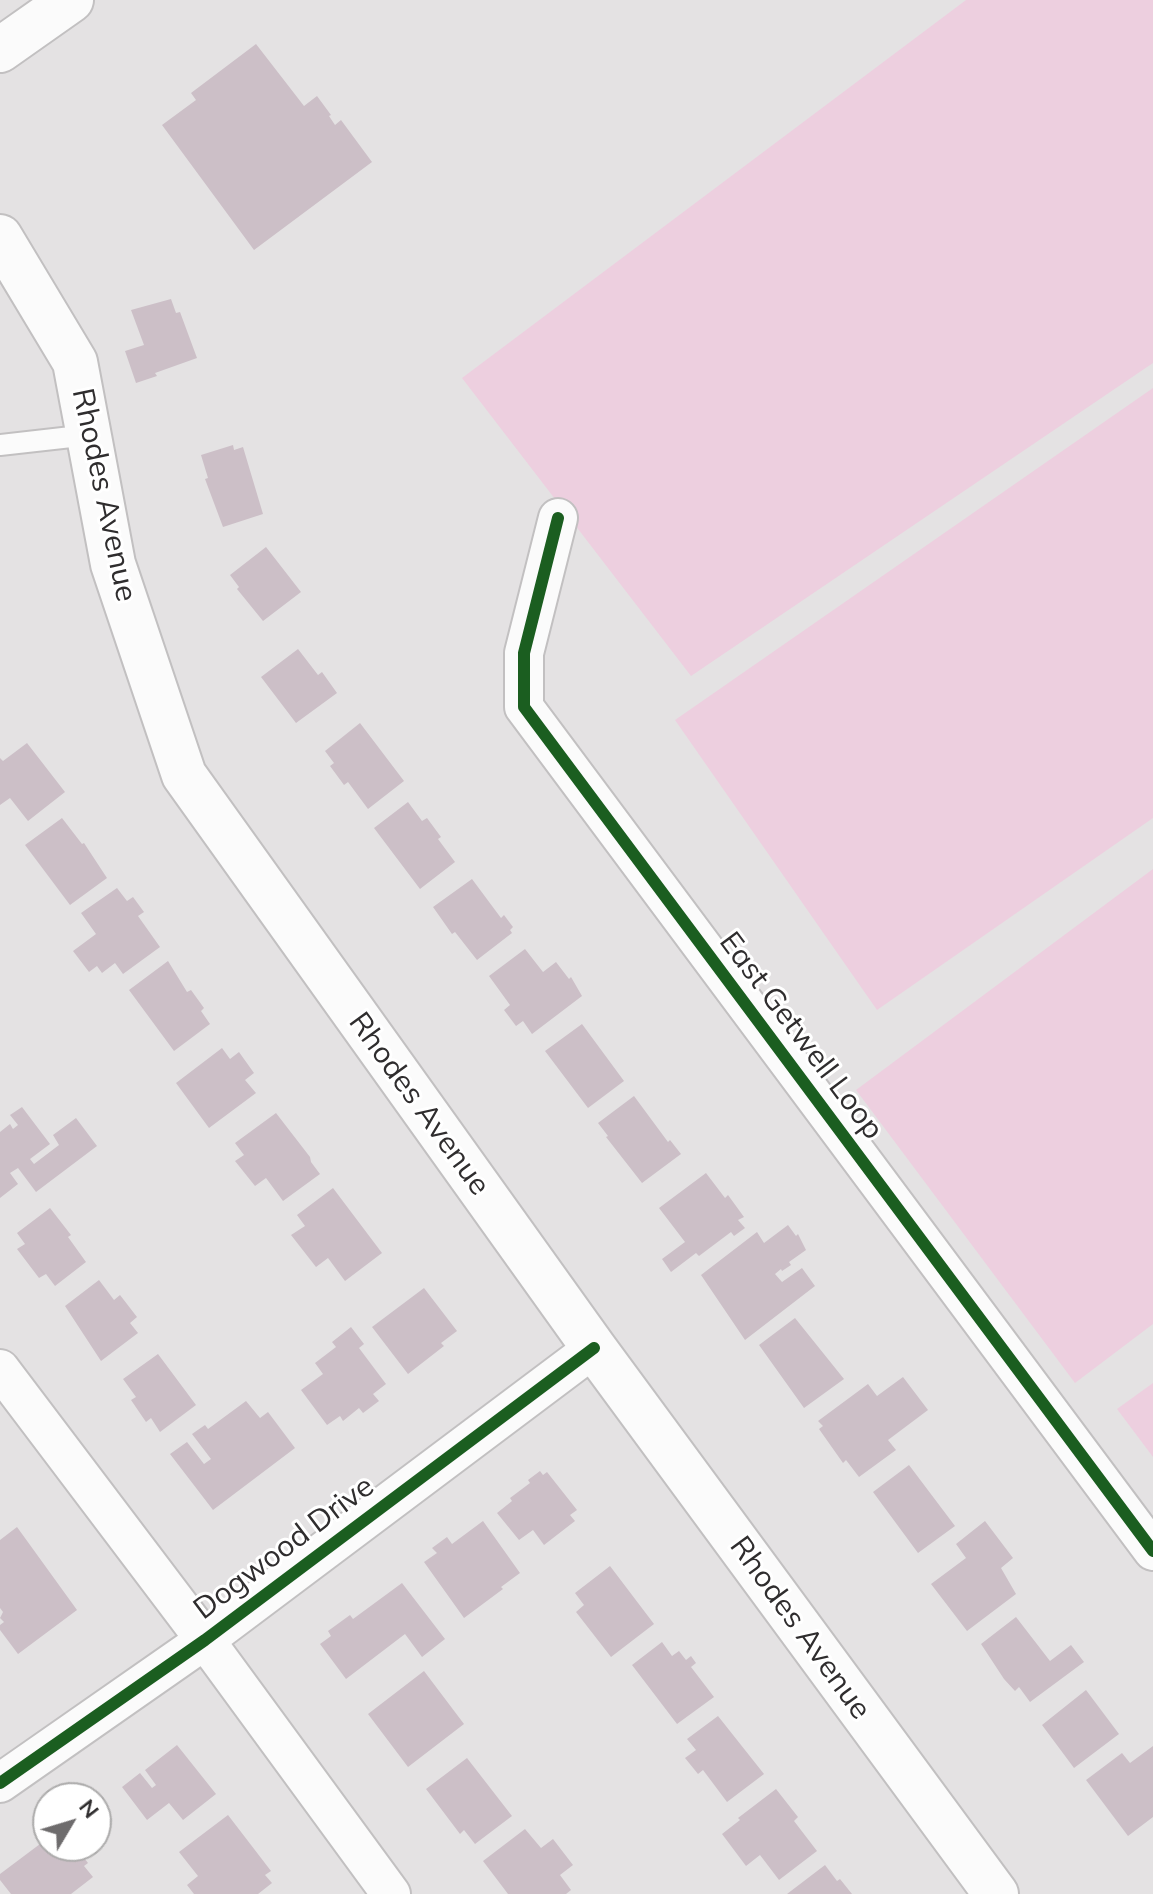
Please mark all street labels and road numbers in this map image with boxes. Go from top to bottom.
street label: Rhodes Avenue [64,385,144,605]
street label: East Getwell Loop [711,925,891,1147]
street label: Rhodes Avenue [341,1006,497,1202]
street label: Dogwood Drive [187,1469,381,1627]
street label: Rhodes Avenue [722,1530,878,1726]

